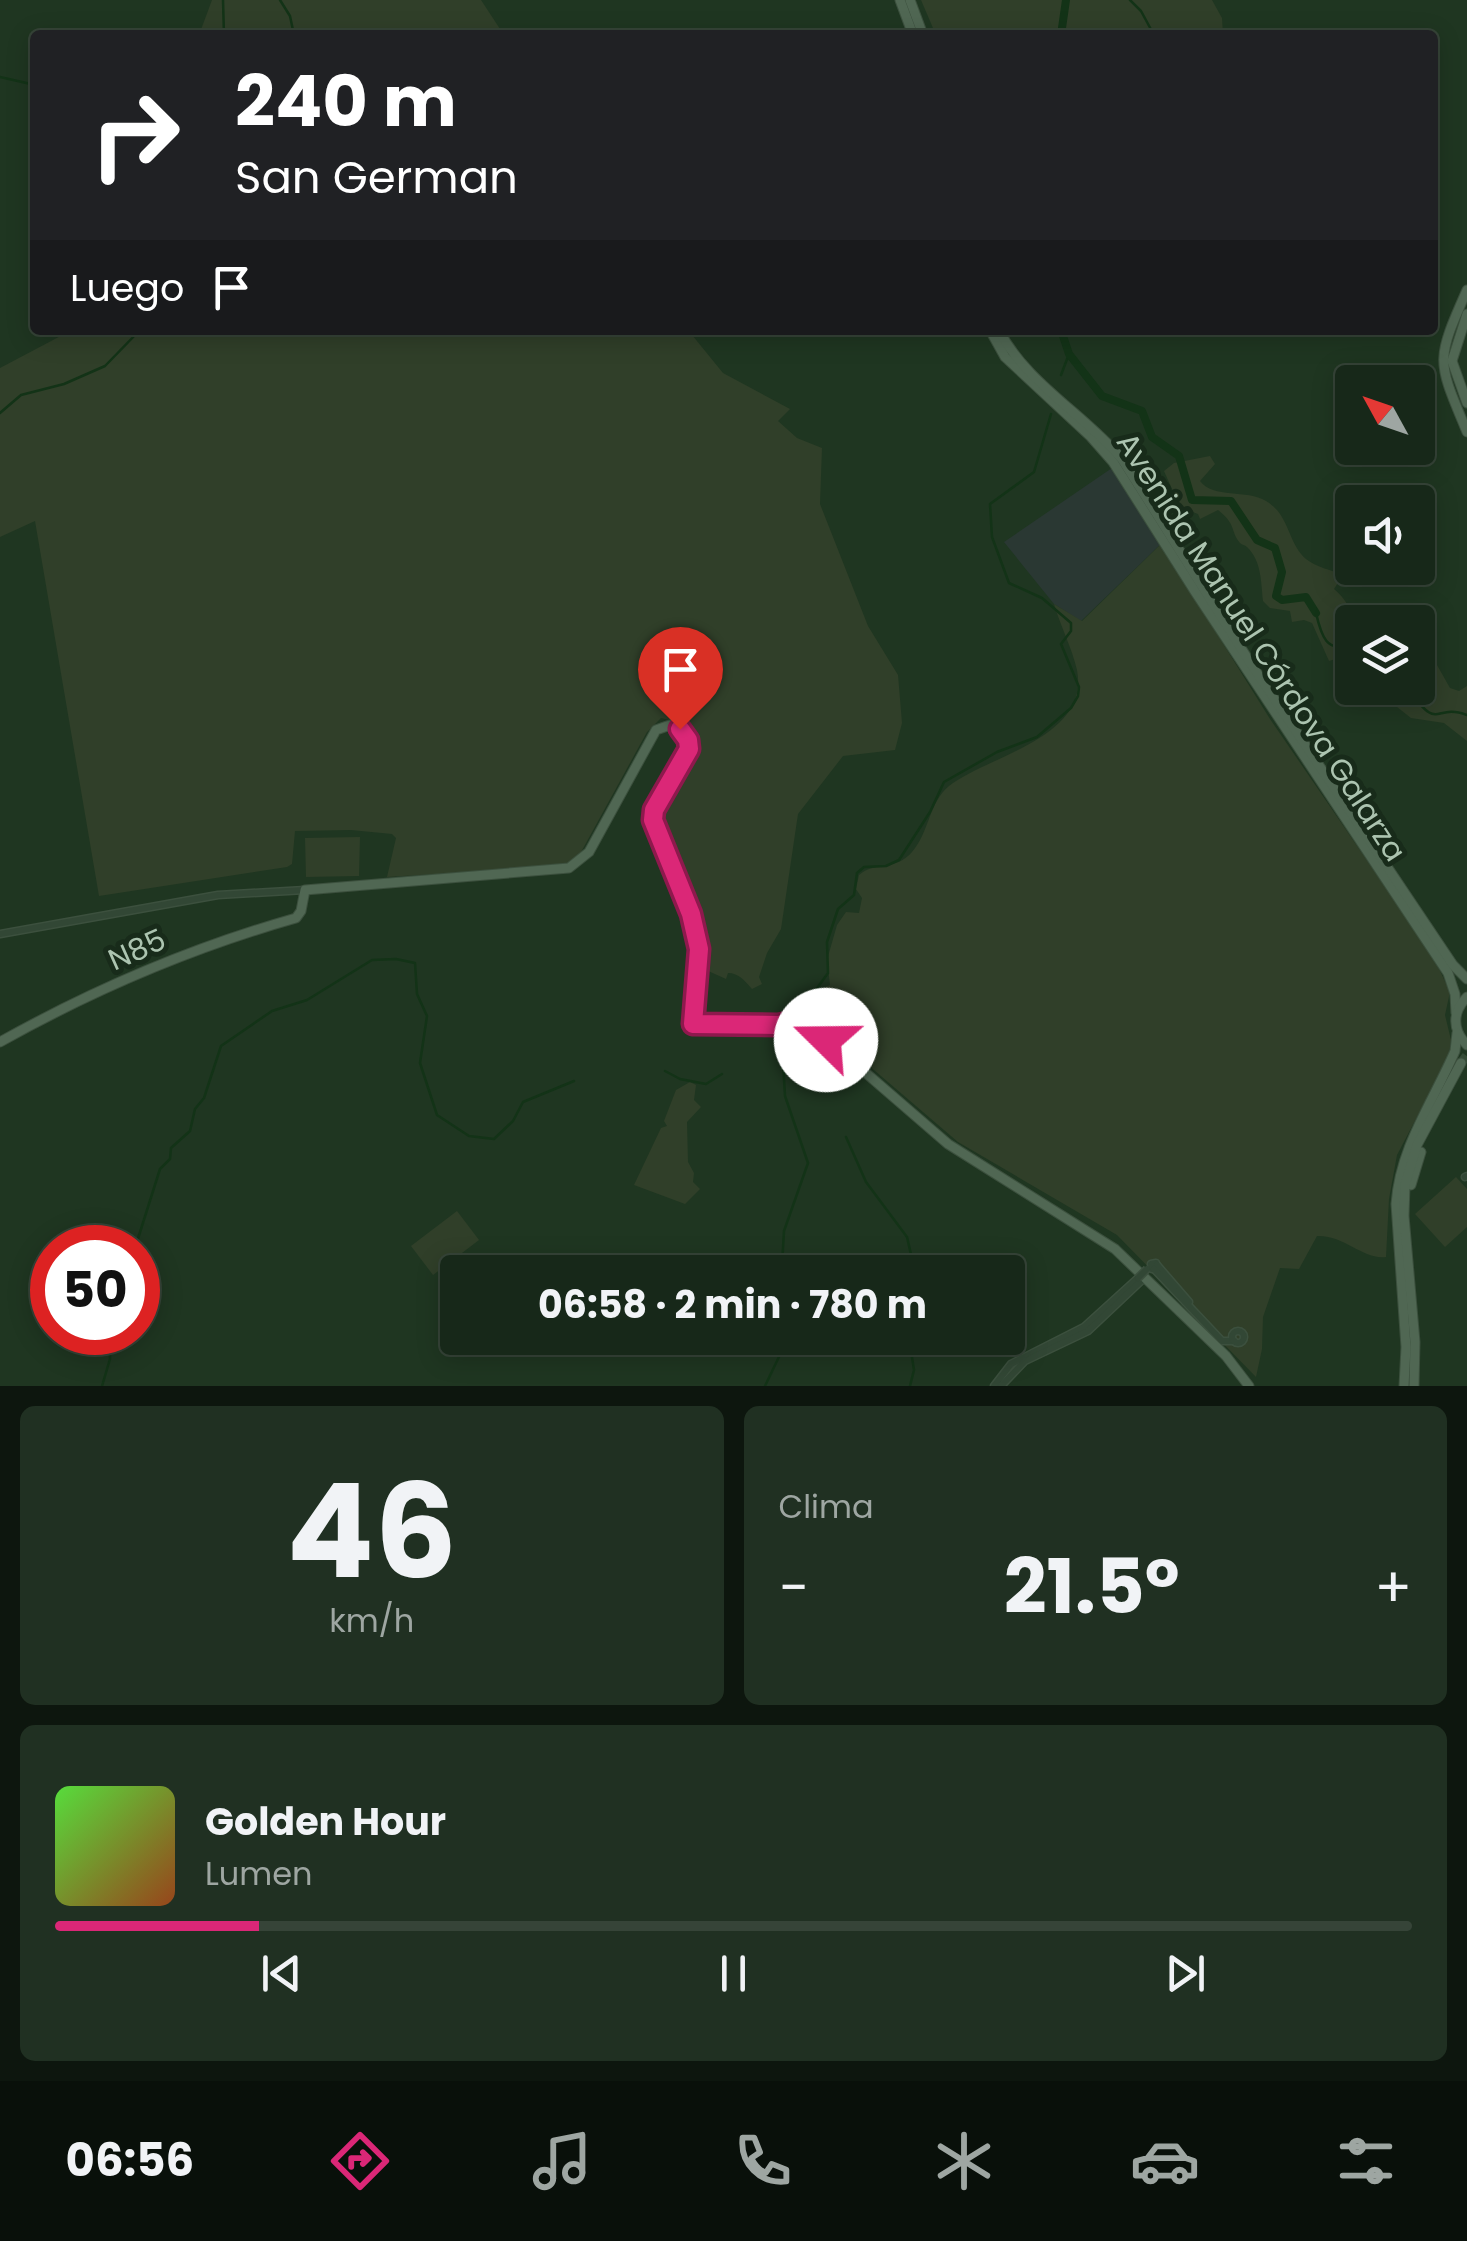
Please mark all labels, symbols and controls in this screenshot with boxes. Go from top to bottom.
text: 240 m [235,52,457,151]
icon: right [70,70,200,200]
text: San German [235,146,518,209]
icon: arrive [204,260,259,315]
text: Luego [70,261,184,314]
north arrow [1335,365,1435,465]
map controls [1335,365,1435,705]
street label: Avenida Manuel Córdova Galarza [1106,424,1417,870]
button: sound [1335,485,1435,585]
button: layers [1335,605,1435,705]
pin [638,627,723,730]
icon: arrive [653,642,708,697]
street label: N85 [101,918,172,981]
position arrow [774,988,878,1092]
speed limit sign: 50 [30,1225,160,1355]
text: 06:58 · 2 min · 780 m [538,1278,927,1331]
text: 46 [286,1440,457,1623]
text: Clima [779,1484,874,1529]
text: 21.5° [1004,1534,1179,1639]
text: − [779,1549,809,1626]
text: + [1374,1549,1412,1626]
text: km/h [329,1598,414,1643]
text: Golden Hour [205,1795,446,1848]
text: Lumen [205,1851,313,1896]
icon: previous [254,1946,309,2001]
icon: pause [706,1946,761,2001]
icon: next [1158,1946,1213,2001]
icon: directions [325,2126,395,2196]
icon: music [527,2126,597,2196]
icon: phone [728,2126,798,2196]
icon: climate [929,2126,999,2196]
icon: car [1130,2126,1200,2196]
icon: filters [1331,2126,1401,2196]
text: 06:56 [66,2129,194,2192]

